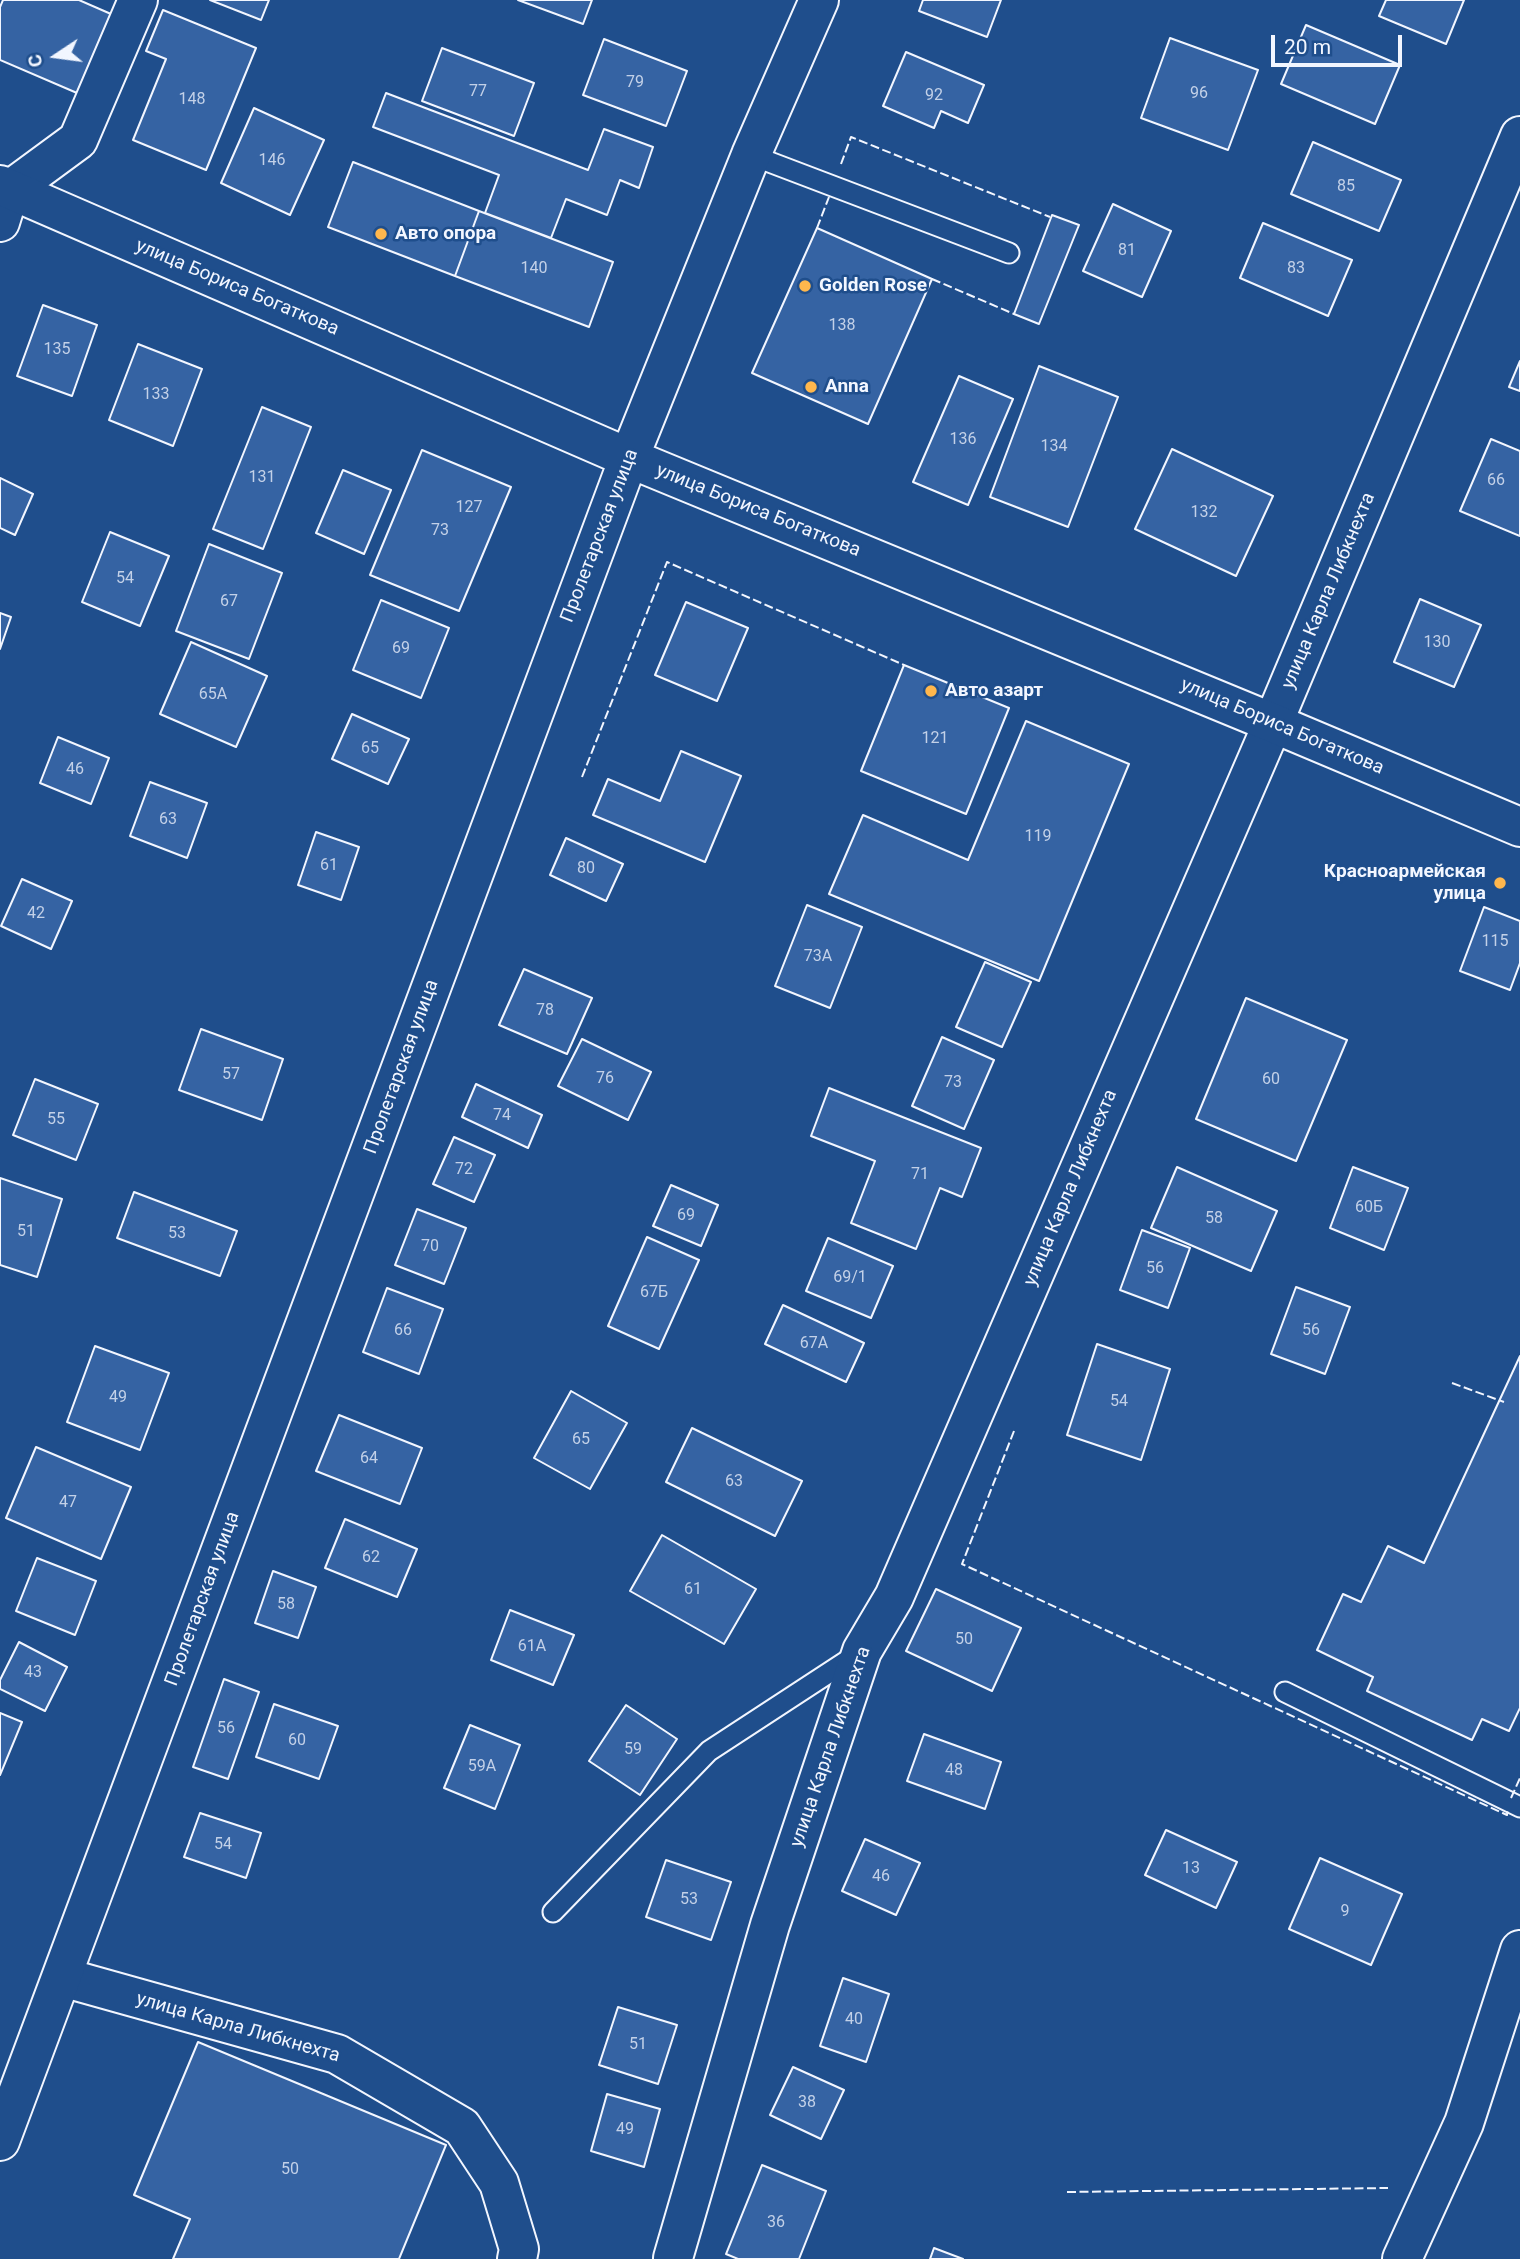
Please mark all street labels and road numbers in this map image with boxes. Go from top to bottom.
street label: улица Бориса Богаткова [132,235,342,341]
street label: Пролетарская улица [556,446,644,626]
street label: улица Бориса Богаткова [652,459,864,563]
street label: улица Карла Либкнехта [1277,490,1381,692]
street label: улица Бориса Богаткова [1177,674,1387,780]
street label: Пролетарская улица [360,977,444,1157]
street label: улица Карла Либкнехта [1019,1087,1123,1289]
street label: Пролетарская улица [161,1509,245,1689]
street label: улица Карла Либкнехта [786,1644,876,1850]
street label: улица Карла Либкнехта [134,1988,342,2068]

